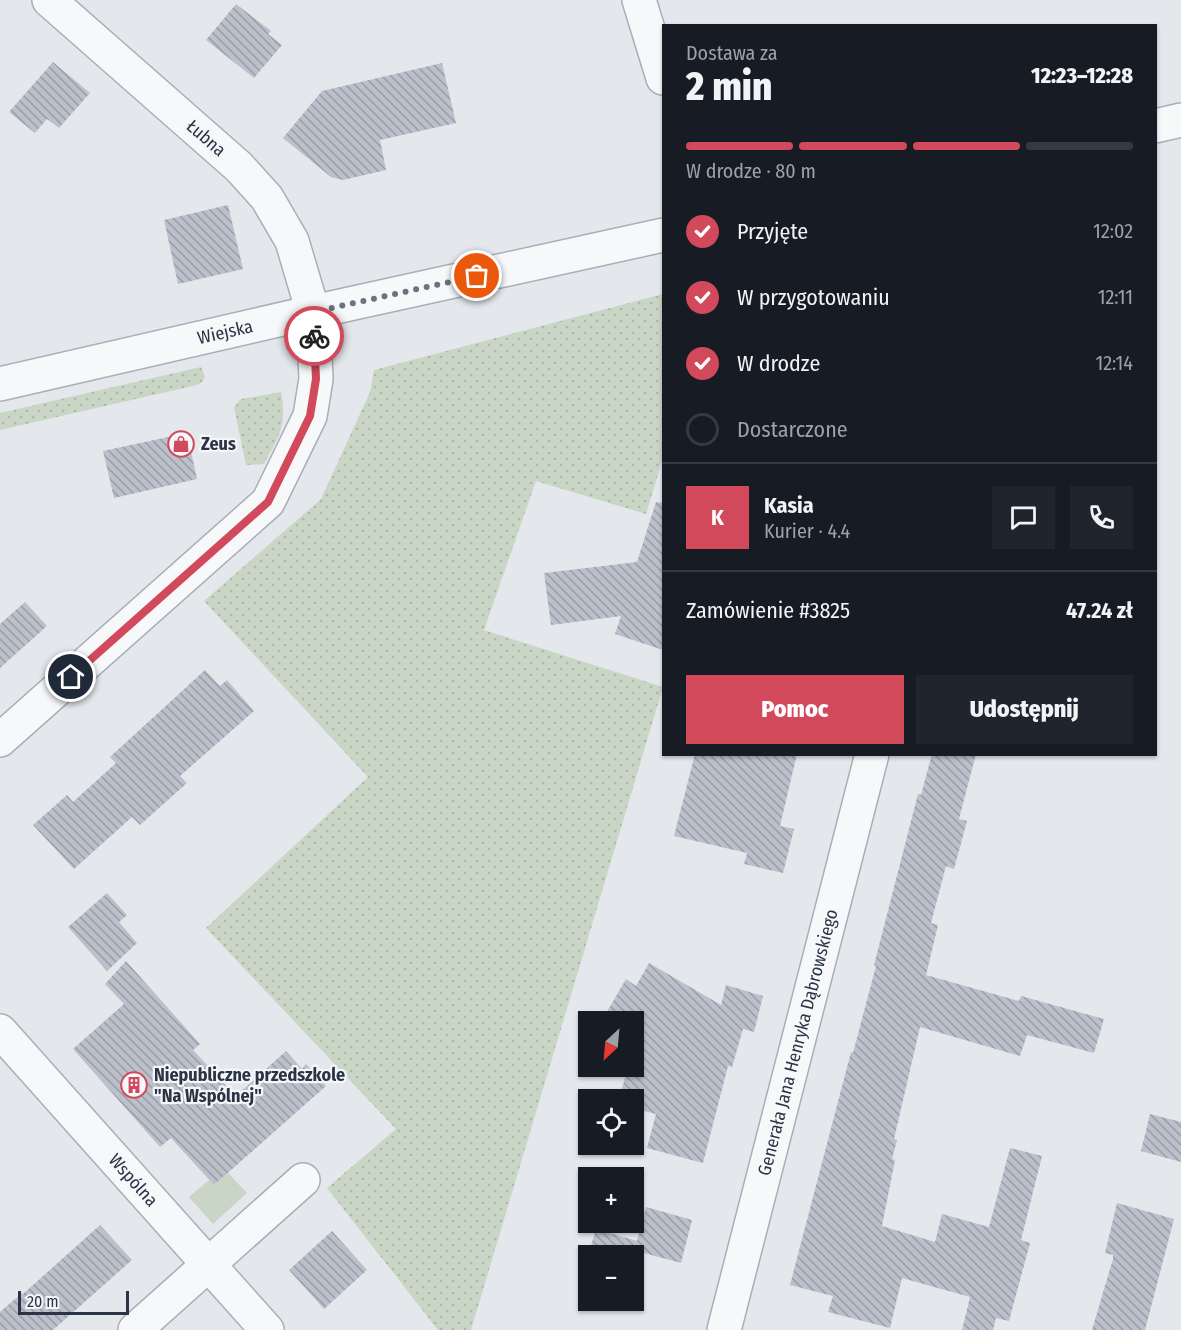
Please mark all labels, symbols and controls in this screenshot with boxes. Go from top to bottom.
text: Dostawa za [686,41,778,65]
text: 12:23–12:28 [1031,62,1133,89]
text: 2 min [686,64,772,110]
street label: Łubna [182,115,230,161]
text: W drodze · 80 m [686,159,816,183]
icon: check [686,215,719,248]
text: Przyjęte [737,218,808,245]
text: 12:02 [1093,219,1133,243]
pin [451,250,502,301]
icon: bag [460,259,493,292]
icon: check [686,281,719,314]
text: W przygotowaniu [737,284,890,311]
text: 12:11 [1098,285,1133,309]
courier [284,306,344,366]
street label: Wiejska [195,315,255,349]
icon: bike [298,320,331,353]
icon: check [686,347,719,380]
text: W drodze [737,350,820,377]
text: 12:14 [1095,351,1133,375]
text: Dostarczone [737,416,848,443]
shop icon: Zeus [166,429,196,459]
place label: Zeus [201,433,236,455]
button: chat [992,486,1055,549]
button: phone [1070,486,1133,549]
text: Kasia [764,492,814,519]
text: K [711,504,724,531]
text: Kurier · 4.4 [764,519,850,543]
text: Zamówienie #3825 [686,597,850,624]
text: 47.24 zł [1066,597,1133,624]
pin [45,651,96,702]
icon: home [54,660,87,693]
button: Pomoc [686,675,904,744]
button: Udostępnij [916,675,1133,744]
street label: Generała Jana Henryka Dąbrowskiego [753,907,843,1178]
north arrow [578,1011,644,1077]
map controls [578,1011,644,1311]
place label: Niepubliczne przedszkole "Na Wspólnej" [154,1064,345,1107]
building icon: Niepubliczne przedszkole "Na Wspólnej" [119,1070,149,1100]
button: locate [578,1089,644,1155]
street label: Wspólna [104,1149,163,1211]
button: + [578,1167,644,1233]
button: − [578,1245,644,1311]
scale bar [18,1288,129,1316]
text: 20 m [27,1292,58,1311]

